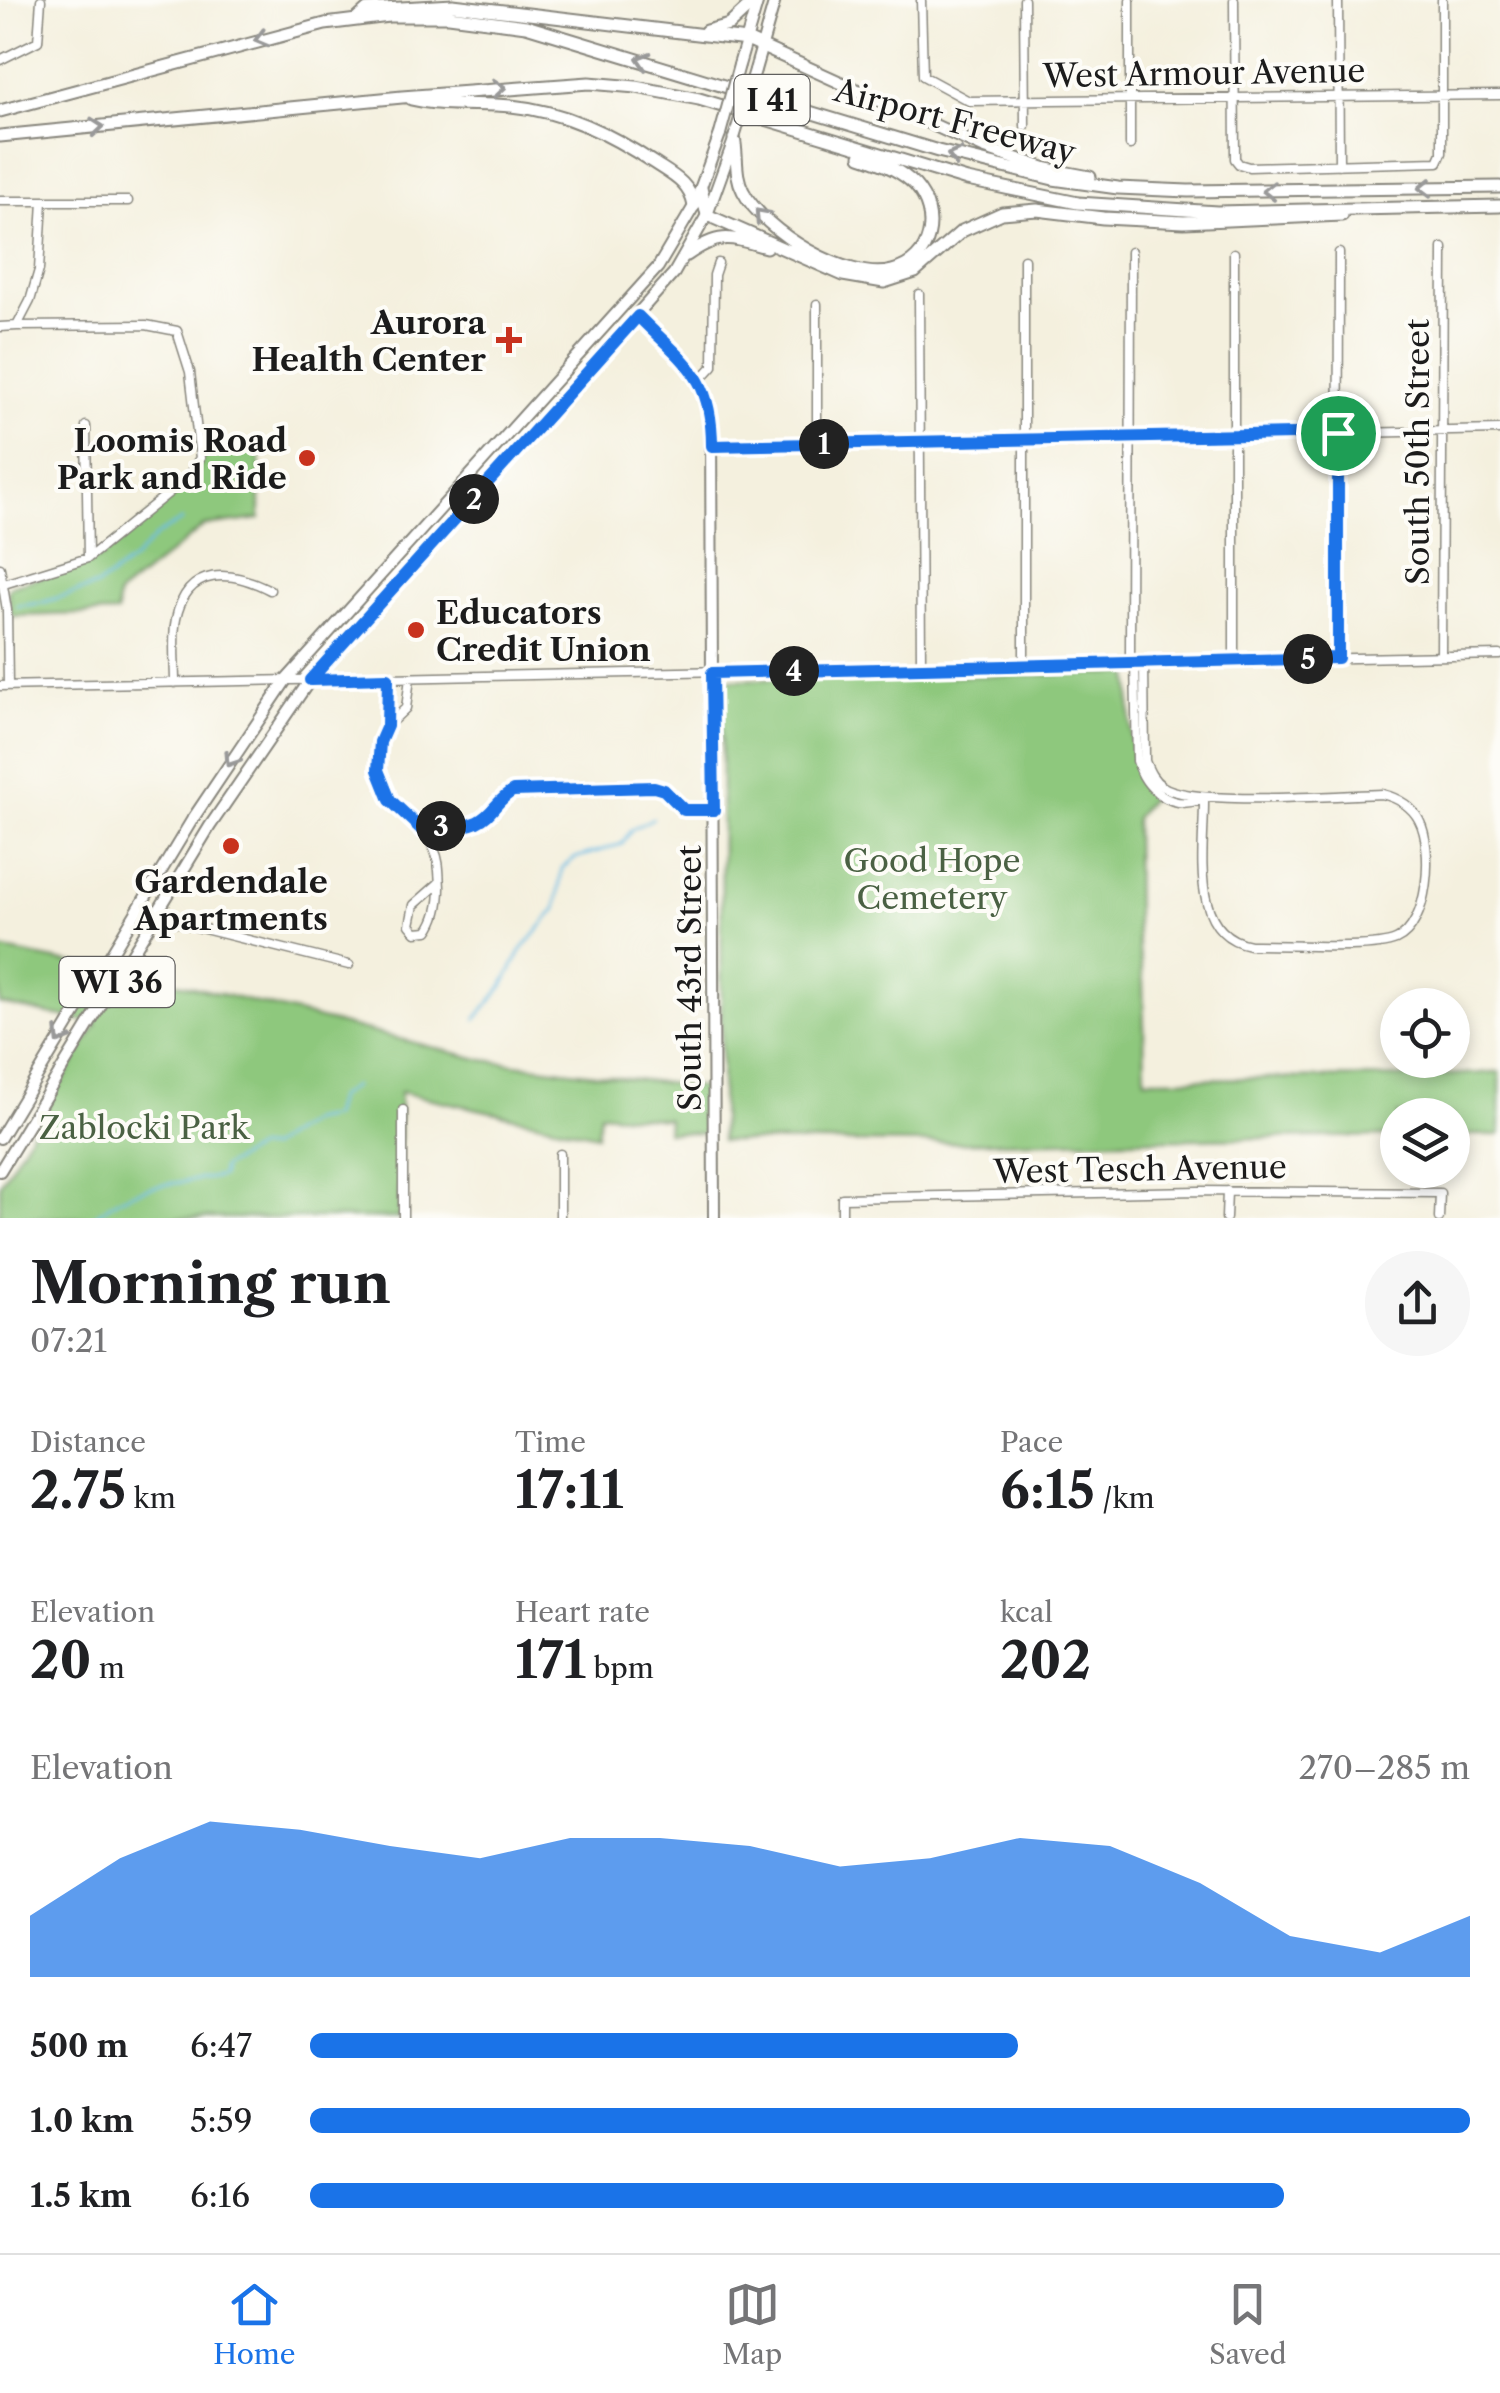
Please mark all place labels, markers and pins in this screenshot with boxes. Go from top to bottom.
place label: Aurora Health Center [251,303,486,379]
marker: Aurora Health Center [496,327,522,353]
pin [1296,391,1381,476]
pin: 1 [799,419,849,469]
place label: Loomis Road Park and Ride [57,421,287,497]
marker: Loomis Road Park and Ride [296,447,318,469]
pin: 2 [449,474,499,524]
place label: Educators Credit Union [436,593,651,669]
marker: Educators Credit Union [405,619,427,641]
pin: 5 [1283,634,1333,684]
pin: 4 [769,646,819,696]
pin: 3 [416,801,466,851]
marker: Gardendale Apartments [220,835,242,857]
place label: Gardendale Apartments [133,862,328,938]

